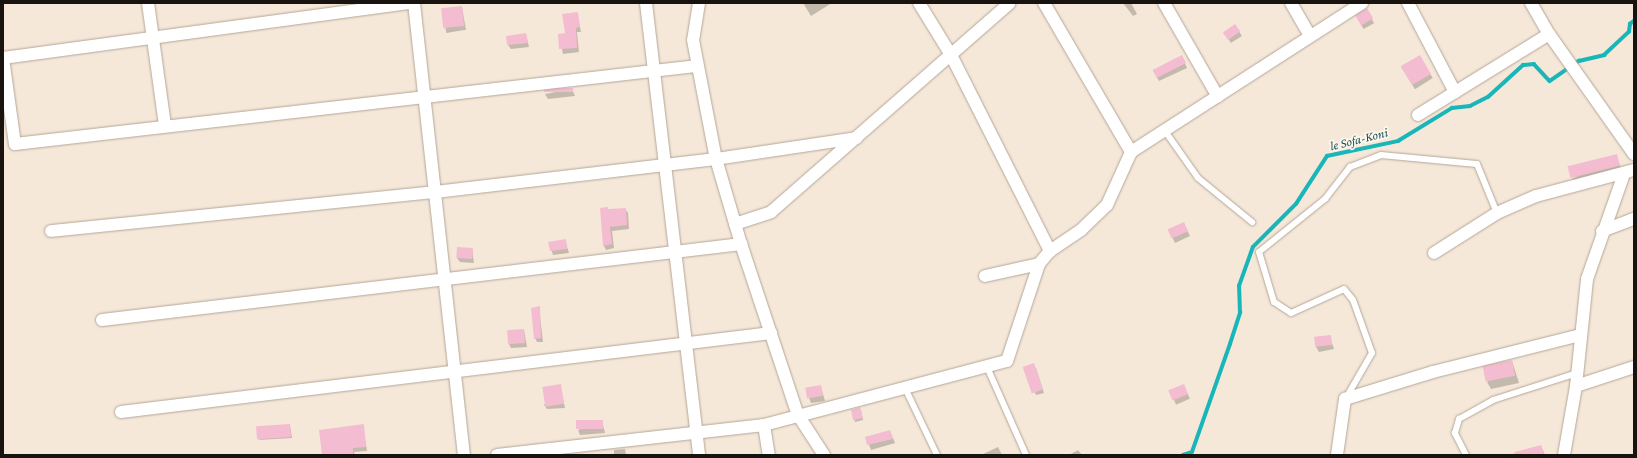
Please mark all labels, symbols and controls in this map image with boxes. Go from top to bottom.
water label: le Sofa-Koni [1328,125,1390,155]

